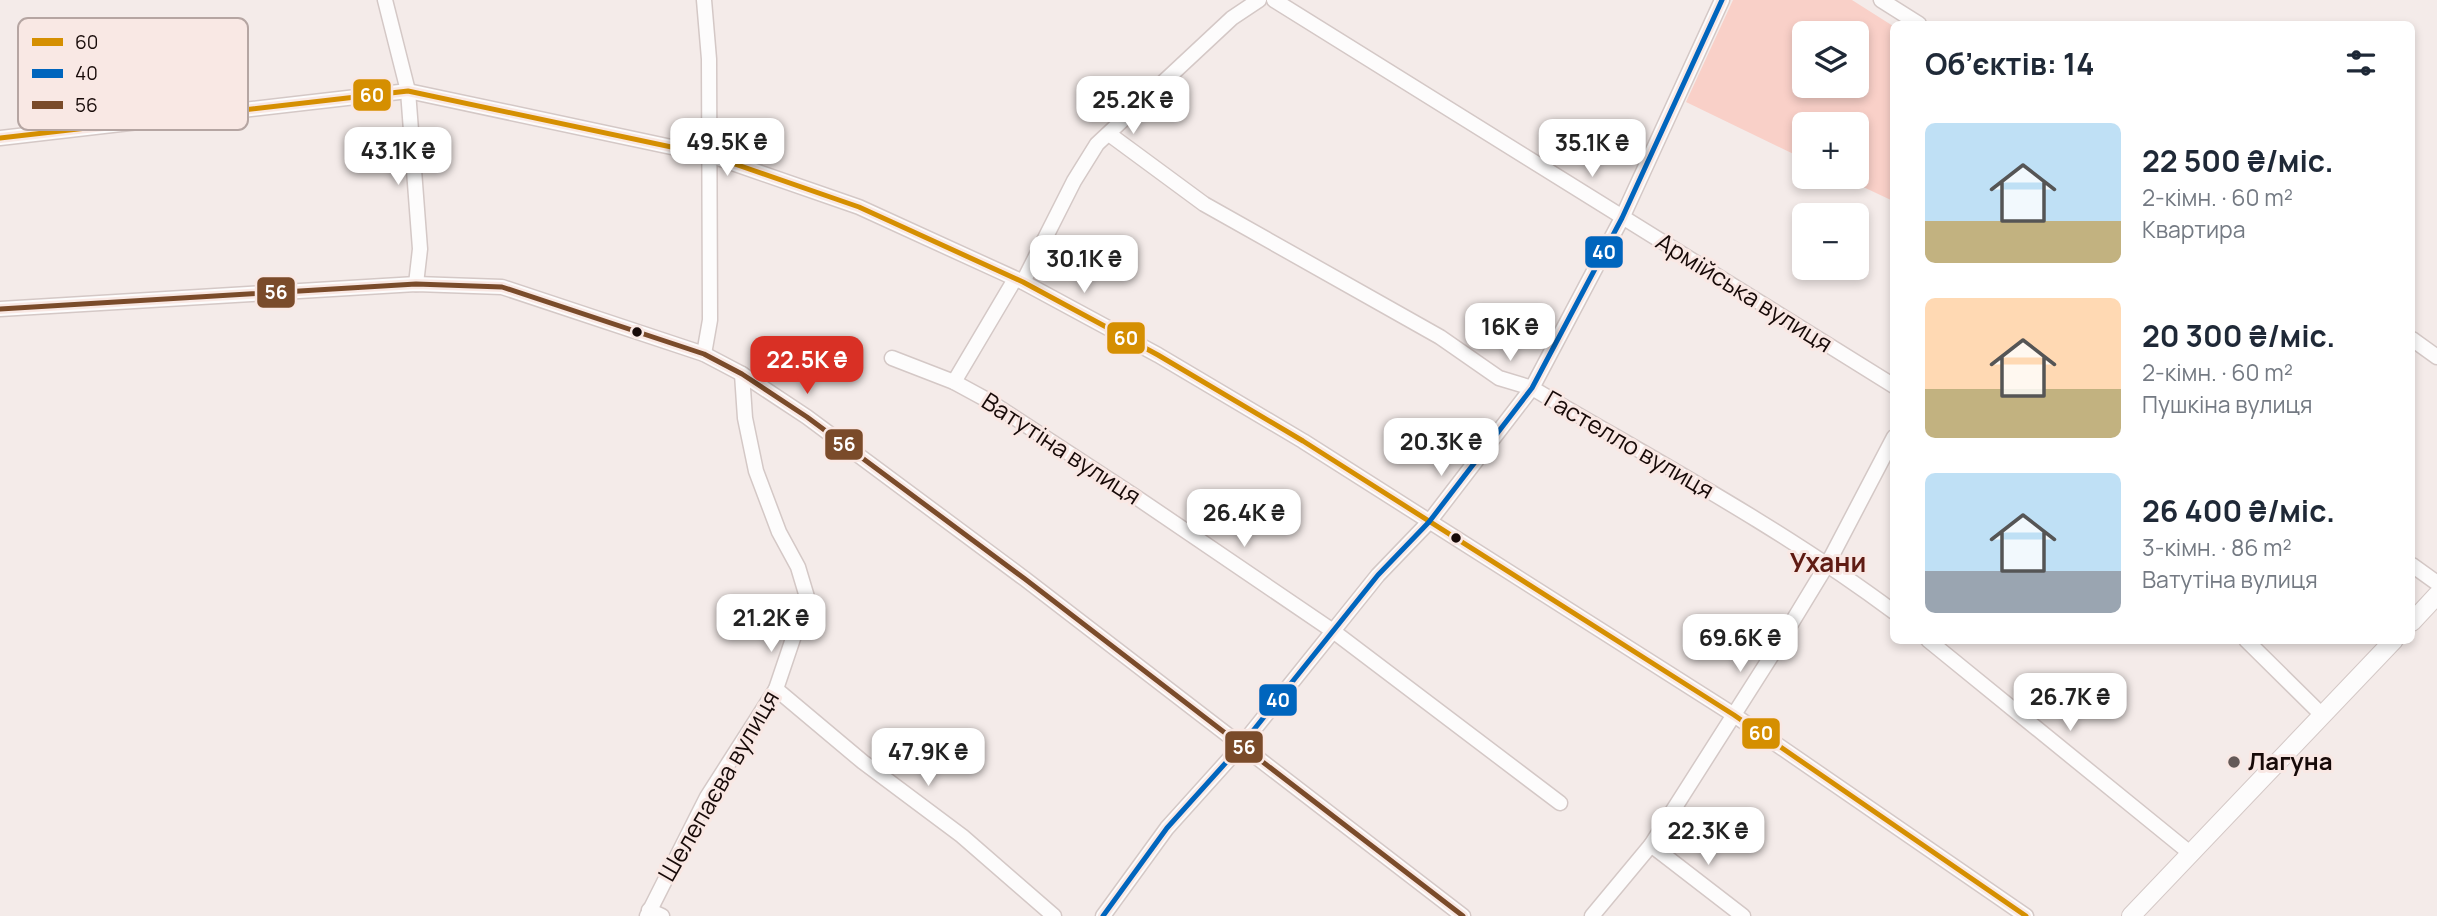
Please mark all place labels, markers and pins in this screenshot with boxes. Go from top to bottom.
pin: 25.2K ₴ [1068,76,1198,136]
pin: 49.5K ₴ [662,118,792,178]
pin: 35.1K ₴ [1527,120,1657,179]
pin: 43.1K ₴ [333,128,463,187]
pin: 30.1K ₴ [1019,236,1149,295]
pin: 16K ₴ [1461,304,1559,363]
unlabelled marker [630,325,644,339]
pin: 22.5K ₴ [742,336,872,396]
pin: 20.3K ₴ [1376,419,1506,478]
pin: 26.4K ₴ [1179,490,1309,549]
unlabelled marker [1449,531,1463,545]
pin: 21.2K ₴ [706,594,836,654]
pin: 69.6K ₴ [1675,614,1805,674]
pin: 26.7K ₴ [2005,674,2135,733]
pin: 47.9K ₴ [863,728,993,788]
place label: Лагуна [2248,744,2332,777]
marker: Лагуна [2226,754,2242,770]
pin: 22.3K ₴ [1643,808,1773,867]

